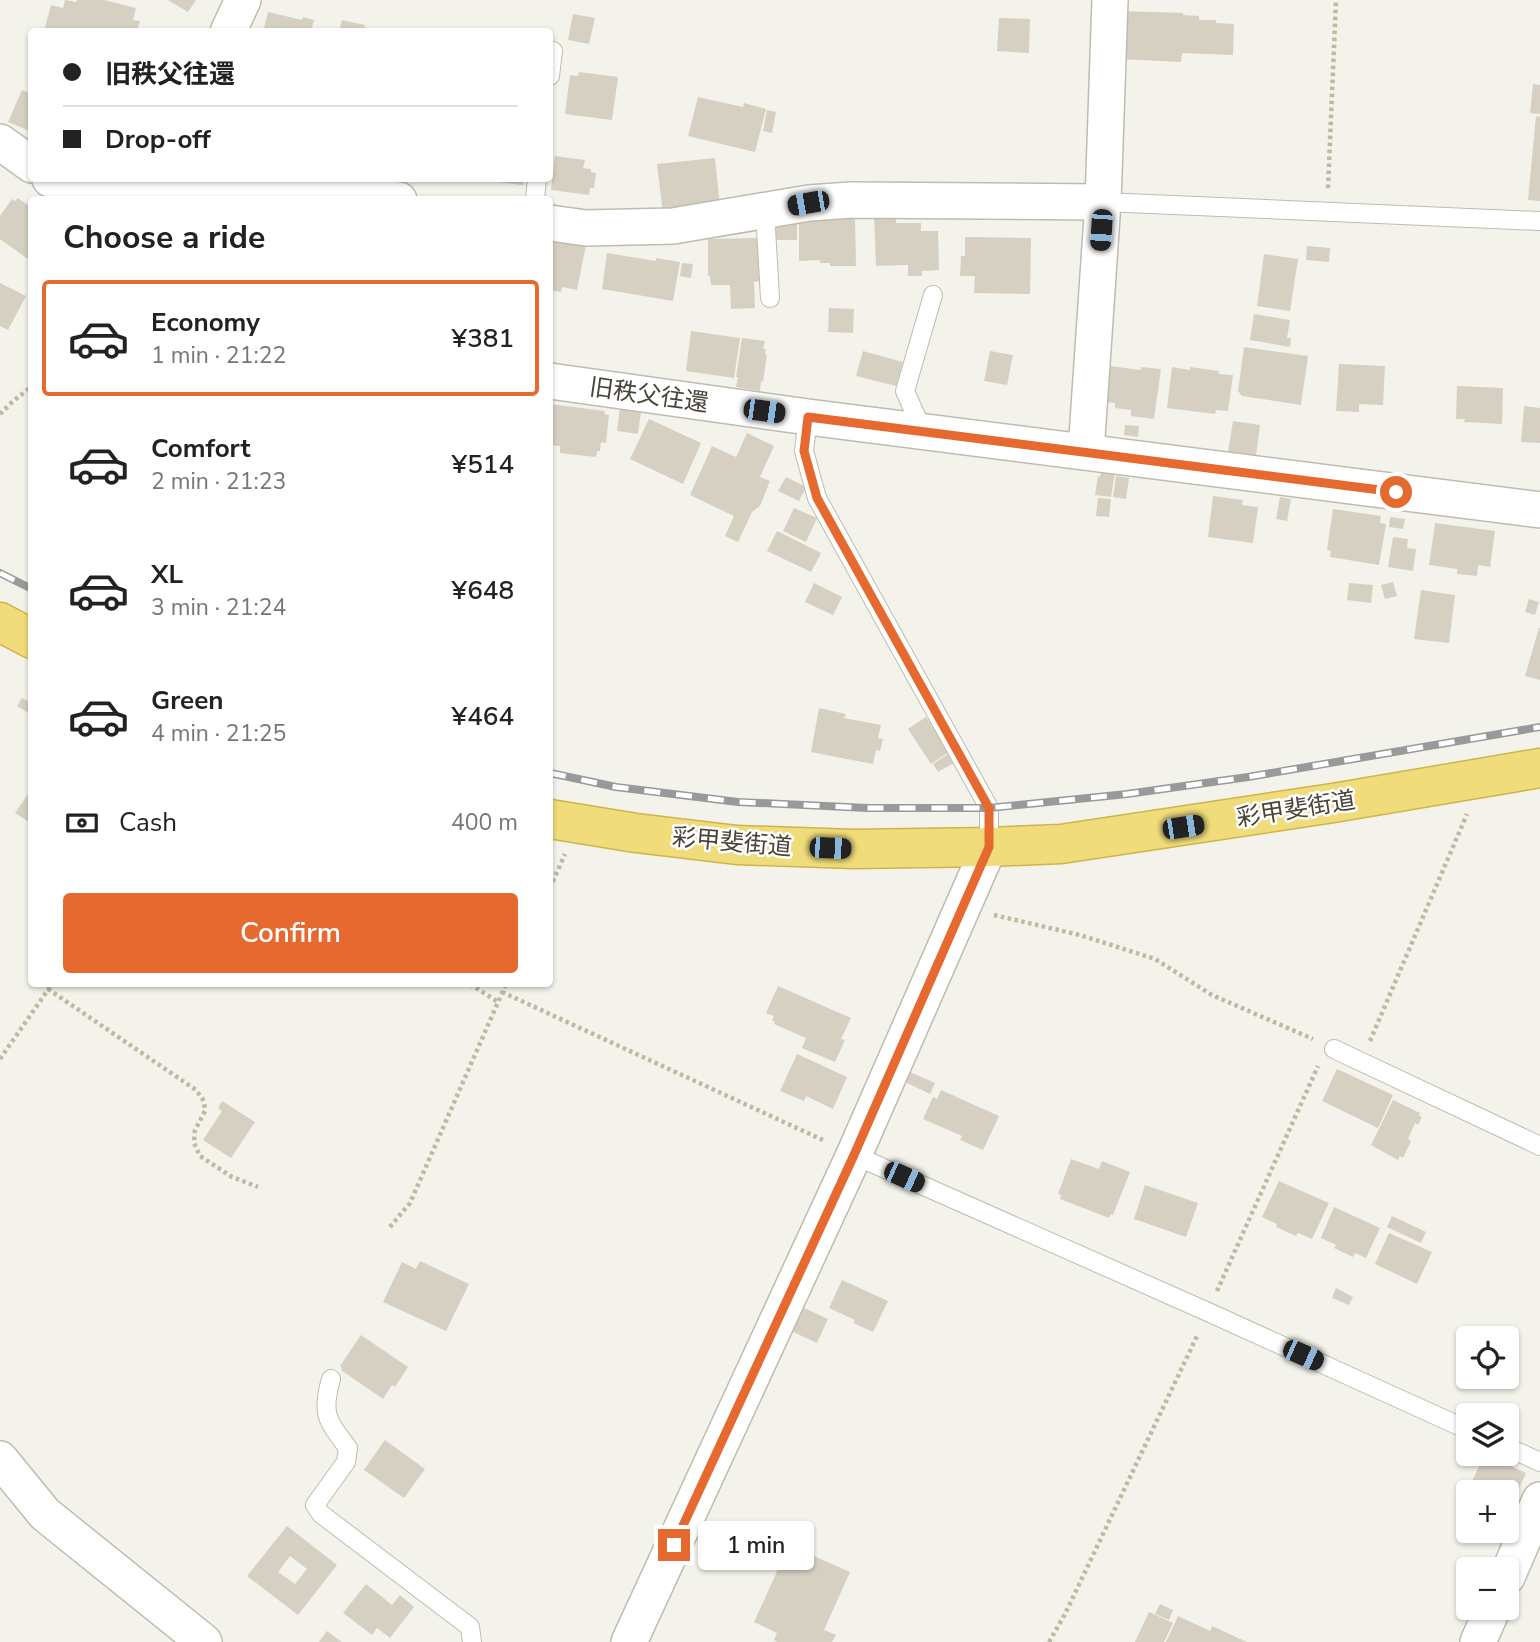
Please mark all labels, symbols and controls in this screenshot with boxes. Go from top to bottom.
text: 旧秩父往還 [105,57,235,92]
text: Drop-off [105,122,211,157]
car [786,189,831,217]
car [1090,208,1113,252]
text: Choose a ride [63,216,265,259]
text: Economy [151,305,260,340]
icon: car [67,307,130,370]
text: ¥381 [452,321,514,356]
text: 1 min · 21:22 [151,340,286,371]
street label: 旧秩父往還 [587,371,711,419]
car [742,398,787,424]
text: Comfort [151,431,251,466]
icon: car [67,433,130,496]
text: ¥514 [452,447,514,482]
text: 2 min · 21:23 [151,466,286,497]
route start [1380,476,1412,508]
text: XL [151,557,183,592]
icon: car [67,559,130,622]
text: ¥648 [452,573,514,608]
text: 3 min · 21:24 [151,592,286,623]
text: Green [151,683,224,718]
icon: car [67,685,130,748]
text: ¥464 [452,699,514,734]
text: 4 min · 21:25 [151,718,286,749]
street label: 彩甲斐街道 [1234,784,1358,834]
icon: cash [63,804,101,842]
text: Cash [119,805,177,840]
text: 400 m [451,807,518,838]
car [1161,813,1206,841]
street label: 彩甲斐街道 [671,821,793,863]
car [809,837,852,859]
button: Confirm [63,893,518,973]
car [881,1159,928,1195]
map controls [1456,1326,1519,1620]
button: locate [1456,1326,1519,1389]
car [1280,1337,1327,1373]
button: layers [1456,1403,1519,1466]
button: + [1456,1480,1519,1543]
callout: 1 min [698,1520,814,1570]
route end [658,1529,690,1561]
text: 1 min [727,1530,785,1561]
button: − [1456,1557,1519,1620]

